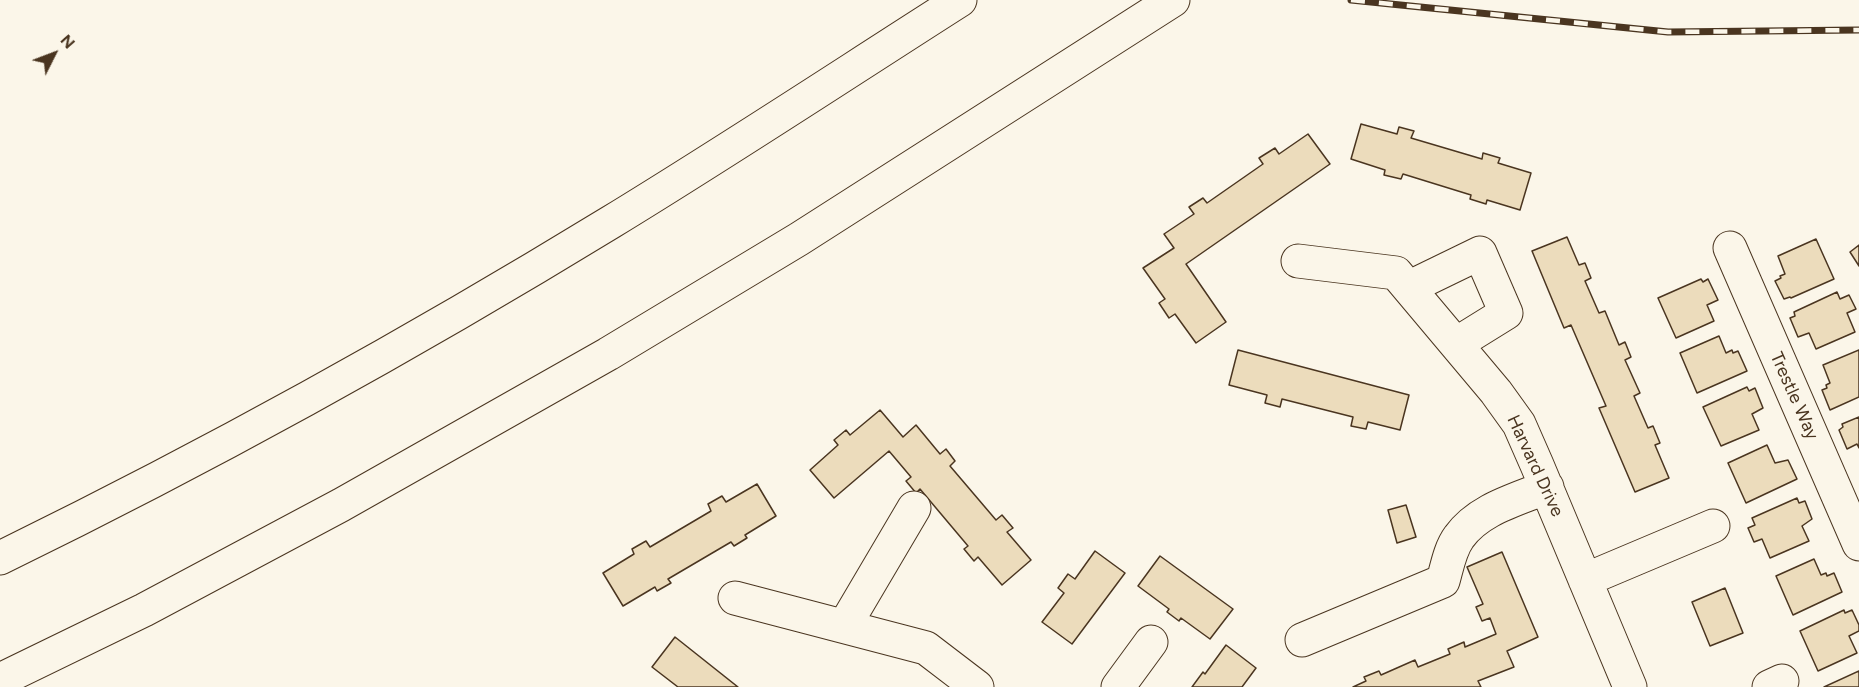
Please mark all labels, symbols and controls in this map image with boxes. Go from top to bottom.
north arrow [24,24,84,84]
text: N [57,31,79,53]
street label: Trestle Way [1765,349,1823,443]
street label: Harvard Drive [1502,412,1568,520]

